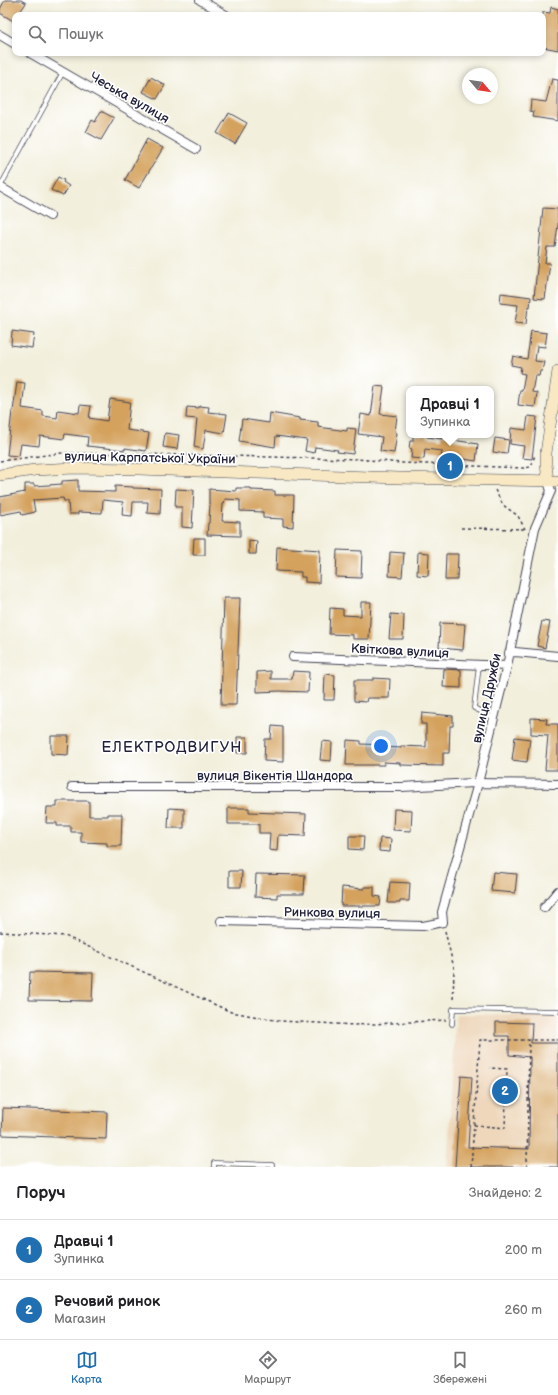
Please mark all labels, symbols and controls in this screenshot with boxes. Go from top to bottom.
search box [12,12,546,56]
icon: search [26,23,48,45]
text: Пошук [58,25,104,44]
north arrow [462,68,498,104]
street label: Чеська вулиця [87,69,172,127]
popup [406,386,494,438]
text: Дравці 1 [420,395,480,414]
text: Зупинка [420,414,470,430]
street label: вулиця Карпатської України [64,449,236,467]
pin: 1 [437,451,463,481]
street label: Квіткова вулиця [350,640,449,662]
street label: вулиця Дружби [469,652,505,745]
your location [371,736,391,756]
district label: ЕЛЕКТРОДВИГУН [102,738,242,757]
street label: вулиця Вікентія Шандора [197,768,353,784]
street label: Ринкова вулиця [284,904,380,922]
pin: 2 [492,1076,518,1106]
text: Поруч [16,1183,66,1203]
text: Знайдено: 2 [469,1185,542,1201]
text: Дравці 1 [54,1232,114,1251]
text: 1 [26,1242,32,1258]
text: 200 m [505,1242,542,1258]
text: Зупинка [54,1251,104,1267]
text: Речовий ринок [54,1292,160,1311]
text: 2 [25,1302,33,1318]
text: 260 m [504,1302,542,1318]
text: Магазин [54,1311,106,1327]
tab: Карта [71,1349,102,1386]
tab: Маршрут [244,1349,291,1386]
tab: Збережені [433,1349,487,1386]

